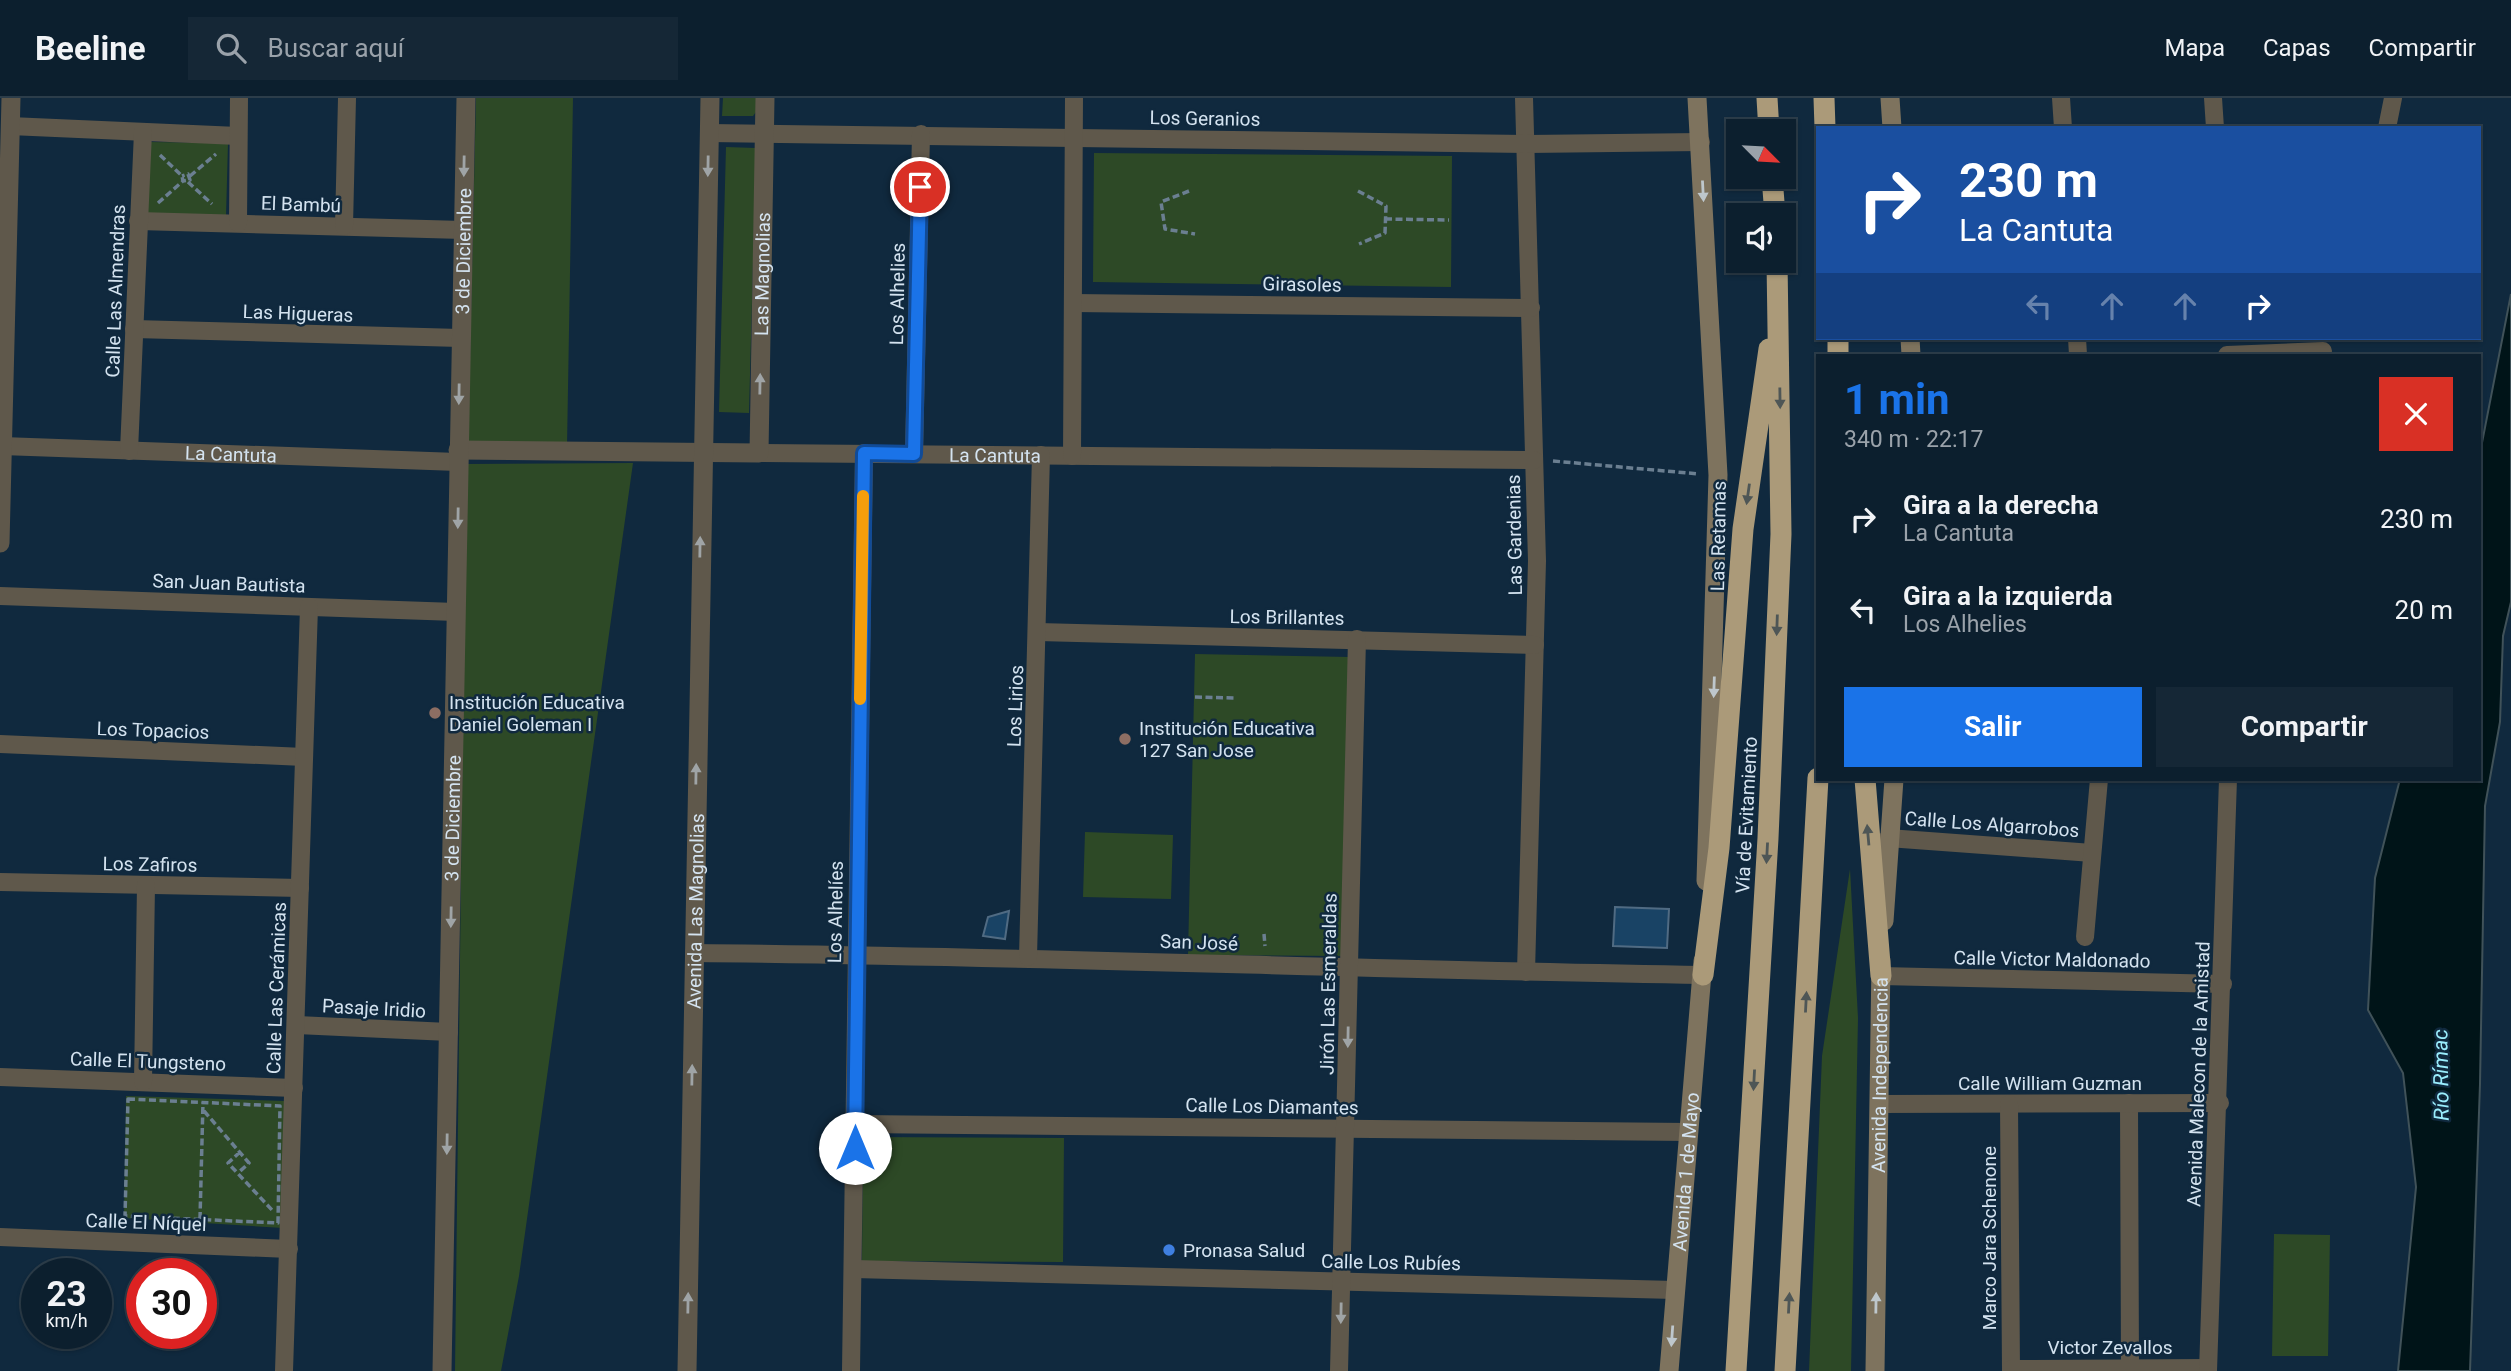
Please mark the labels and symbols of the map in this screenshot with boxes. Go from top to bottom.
street label: Los Geranios [1149,106,1261,131]
north arrow [1726,119,1796,189]
one-way arrow [458,155,470,177]
one-way arrow [702,155,714,177]
pin [890,157,950,217]
one-way arrow [1698,180,1709,202]
street label: 3 de Diciembre [451,188,476,315]
street label: El Bambú [261,192,341,217]
street label: Calle Las Almendras [101,204,130,378]
street label: Las Magnolias [750,212,775,336]
street label: Los Alhelies [885,243,910,345]
street label: Girasoles [1262,272,1342,297]
street label: Las Higueras [242,300,354,327]
one-way arrow [754,373,766,395]
one-way arrow [453,383,465,405]
one-way arrow [1774,387,1786,409]
street label: La Cantuta [185,441,277,468]
street label: La Cantuta [949,444,1041,468]
street label: Las Gardenias [1502,474,1527,596]
street label: Las Retamas [1706,481,1731,591]
one-way arrow [1743,483,1754,505]
one-way arrow [452,507,463,529]
one-way arrow [694,536,706,558]
street label: San Juan Bautista [152,569,306,598]
street label: Los Brillantes [1229,605,1345,630]
one-way arrow [1772,615,1783,637]
street label: Los Lirios [1003,665,1028,747]
one-way arrow [1708,676,1719,698]
place label: Institución Educativa Daniel Goleman I [449,691,625,736]
marker: Institución Educativa Daniel Goleman I [427,705,443,721]
street label: Los Topacios [96,717,210,744]
place label: Institución Educativa 127 San Jose [1139,717,1315,762]
marker: Institución Educativa 127 San Jose [1117,731,1133,747]
street label: Vía de Evitamiento [1731,736,1762,894]
street label: 3 de Diciembre [440,755,466,881]
one-way arrow [691,763,702,785]
street label: Calle Los Algarrobos [1904,807,2080,842]
street label: Avenida Las Magnolias [683,813,709,1009]
one-way arrow [1862,824,1873,846]
one-way arrow [1762,842,1773,864]
street label: Los Zafiros [102,852,198,877]
street label: Los Alhelíes [823,861,848,963]
street label: Jirón Las Esmeraldas [1315,893,1342,1075]
street label: Calle Las Cerámicas [262,902,291,1074]
one-way arrow [445,906,457,928]
street label: San José [1160,930,1238,955]
street label: Avenida Malecon de la Amistad [2182,941,2215,1207]
street label: Calle Victor Maldonado [1953,946,2151,973]
street label: Avenida Independencia [1867,977,1893,1173]
one-way arrow [1801,991,1812,1013]
street label: Pasaje Iridio [321,994,427,1023]
one-way arrow [1343,1026,1354,1048]
water label: Río Rímac [2428,1029,2454,1121]
street label: Calle El Tungsteno [70,1047,226,1076]
one-way arrow [686,1064,697,1086]
one-way arrow [1748,1069,1759,1091]
street label: Calle William Guzman [1958,1072,2142,1095]
street label: Avenida 1 de Mayo [1668,1091,1704,1252]
street label: Calle Los Diamantes [1185,1093,1359,1120]
position arrow [818,1111,892,1185]
one-way arrow [441,1134,453,1156]
street label: Marco Jara Schenone [1978,1146,2001,1330]
street label: Calle El Níquel [85,1209,207,1236]
place label: Pronasa Salud [1183,1239,1305,1262]
marker: Pronasa Salud [1161,1242,1177,1258]
street label: Calle Los Rubíes [1321,1250,1461,1275]
speed limit sign: 30 [126,1258,217,1349]
one-way arrow [682,1292,694,1314]
one-way arrow [1784,1292,1795,1314]
one-way arrow [1870,1292,1882,1314]
one-way arrow [1335,1303,1346,1325]
one-way arrow [1666,1325,1677,1347]
street label: Victor Zevallos [2047,1336,2173,1359]

